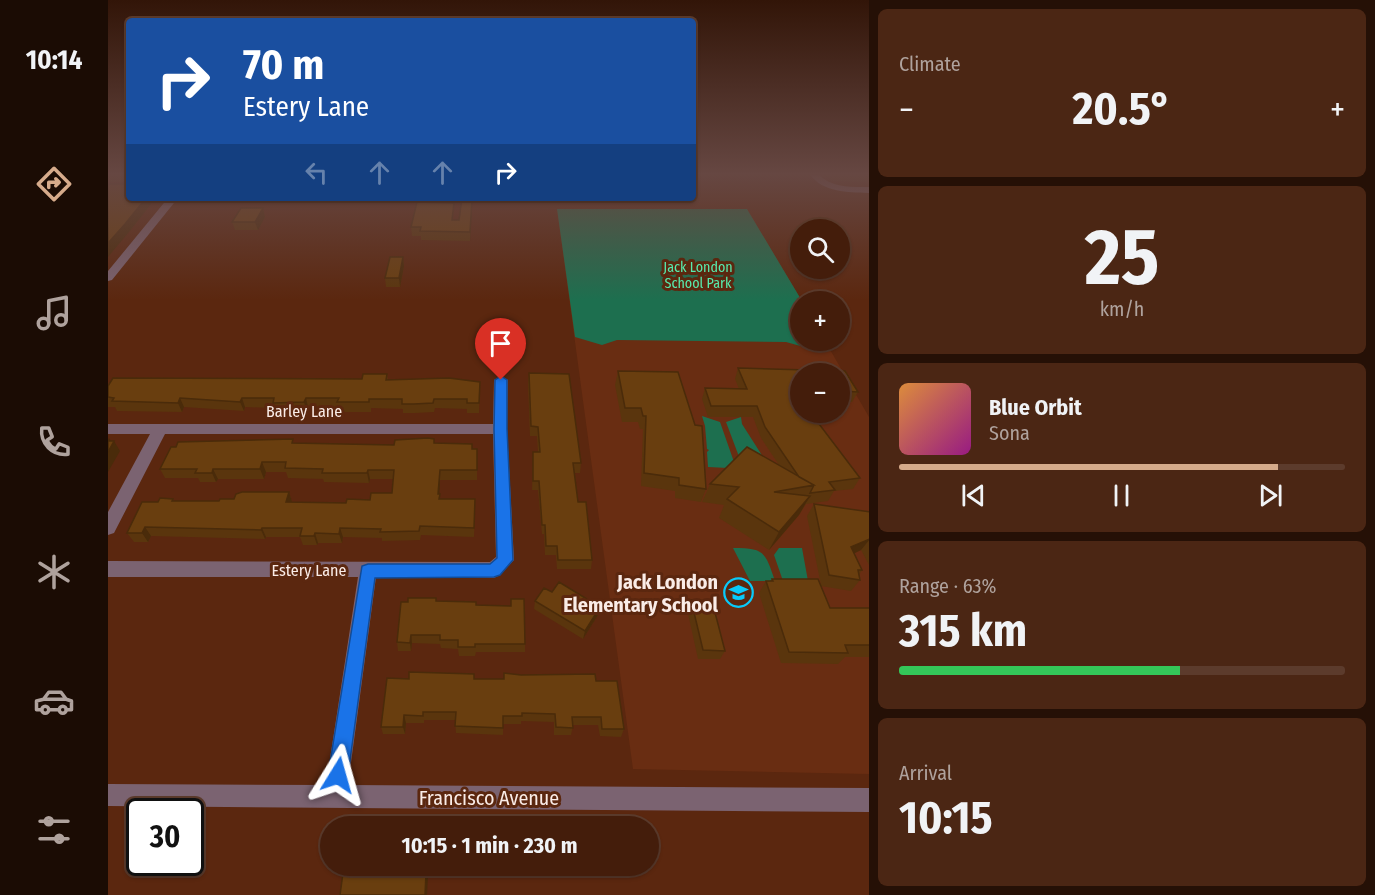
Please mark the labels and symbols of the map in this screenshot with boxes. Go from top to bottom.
park label: Jack London School Park [663,259,733,292]
pin [475,318,526,380]
street label: Barley Lane [266,402,342,421]
street label: Estery Lane [272,561,346,580]
place label: Jack London Elementary School [563,570,719,617]
school or university icon: Jack London Elementary School [723,577,755,609]
position arrow [306,743,370,807]
street label: Francisco Avenue [419,786,559,810]
speed limit sign: 30 [126,798,204,876]

